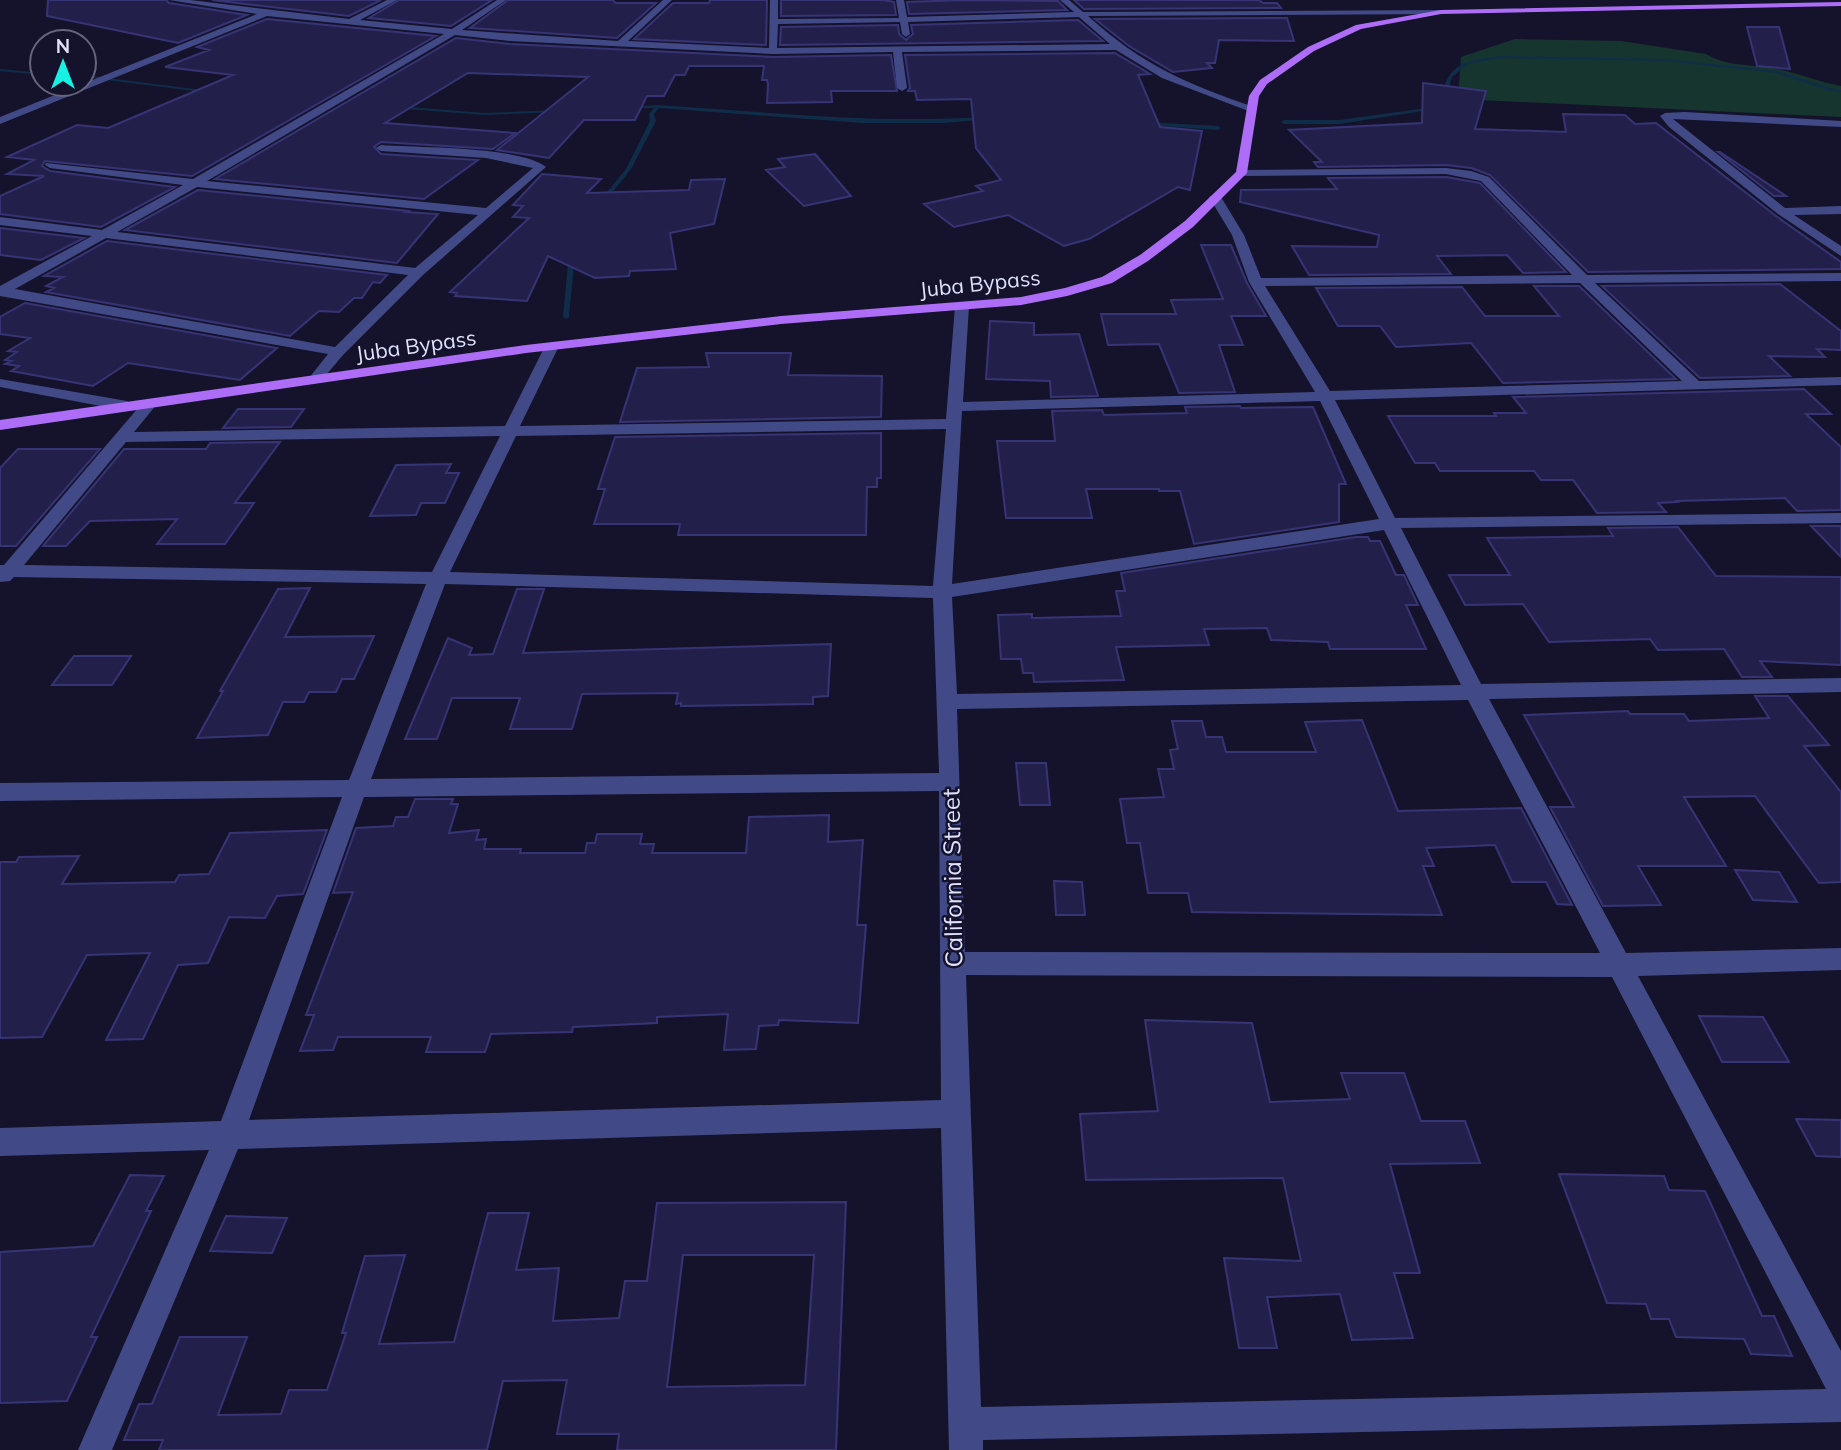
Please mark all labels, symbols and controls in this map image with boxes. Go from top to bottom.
north arrow [28,28,98,98]
text: N [56,34,70,58]
street label: Juba Bypass [918,264,1042,302]
street label: Juba Bypass [354,324,478,366]
street label: California Street [935,788,969,968]

